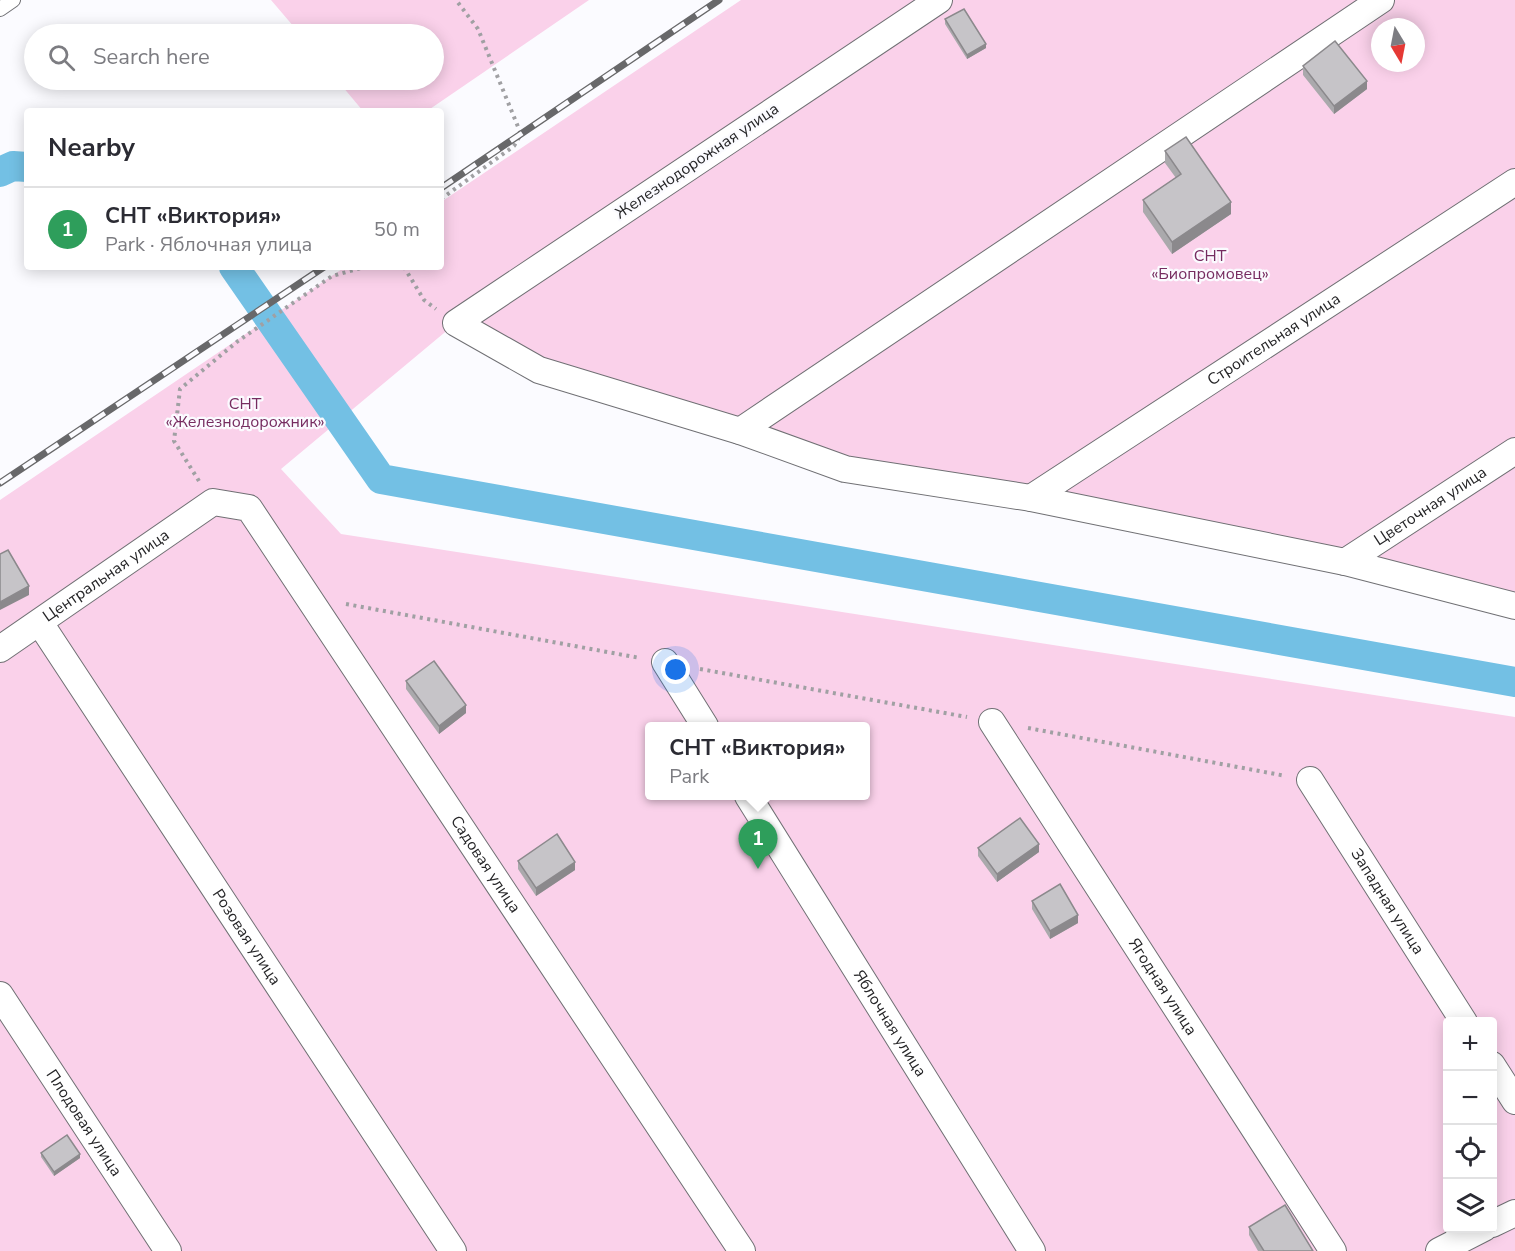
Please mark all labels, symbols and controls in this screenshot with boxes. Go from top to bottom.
north arrow [1371,18,1425,72]
search box [24,24,444,90]
icon: search [45,41,78,74]
text: Search here [93,42,210,72]
street label: Железнодорожная улица [611,98,783,224]
text: Nearby [48,130,135,165]
text: СНТ «Виктория» [105,201,281,231]
text: 1 [62,216,74,243]
text: 50 m [374,216,420,243]
text: Park · Яблочная улица [105,231,312,258]
park label: СНТ «Биопромовец» [1151,245,1269,285]
street label: Строительная улица [1203,288,1345,391]
park label: СНТ «Железнодорожник» [165,393,325,433]
street label: Цветочная улица [1370,461,1491,551]
street label: Центральная улица [39,524,174,627]
your location [661,655,690,684]
popup [645,722,870,800]
text: СНТ «Виктория» [669,733,846,763]
text: Park [669,763,709,790]
street label: Садовая улица [445,811,526,917]
pin: 1 [738,820,777,869]
street label: Западная улица [1345,844,1429,959]
street label: Розовая улица [207,885,286,989]
street label: Ягодная улица [1123,934,1202,1040]
street label: Яблочная улица [848,966,932,1081]
map controls [1443,1017,1497,1233]
button: + [1443,1017,1497,1071]
street label: Плодовая улица [41,1065,127,1181]
button: − [1443,1071,1497,1125]
button: locate [1443,1125,1497,1179]
button: layers [1443,1179,1497,1233]

